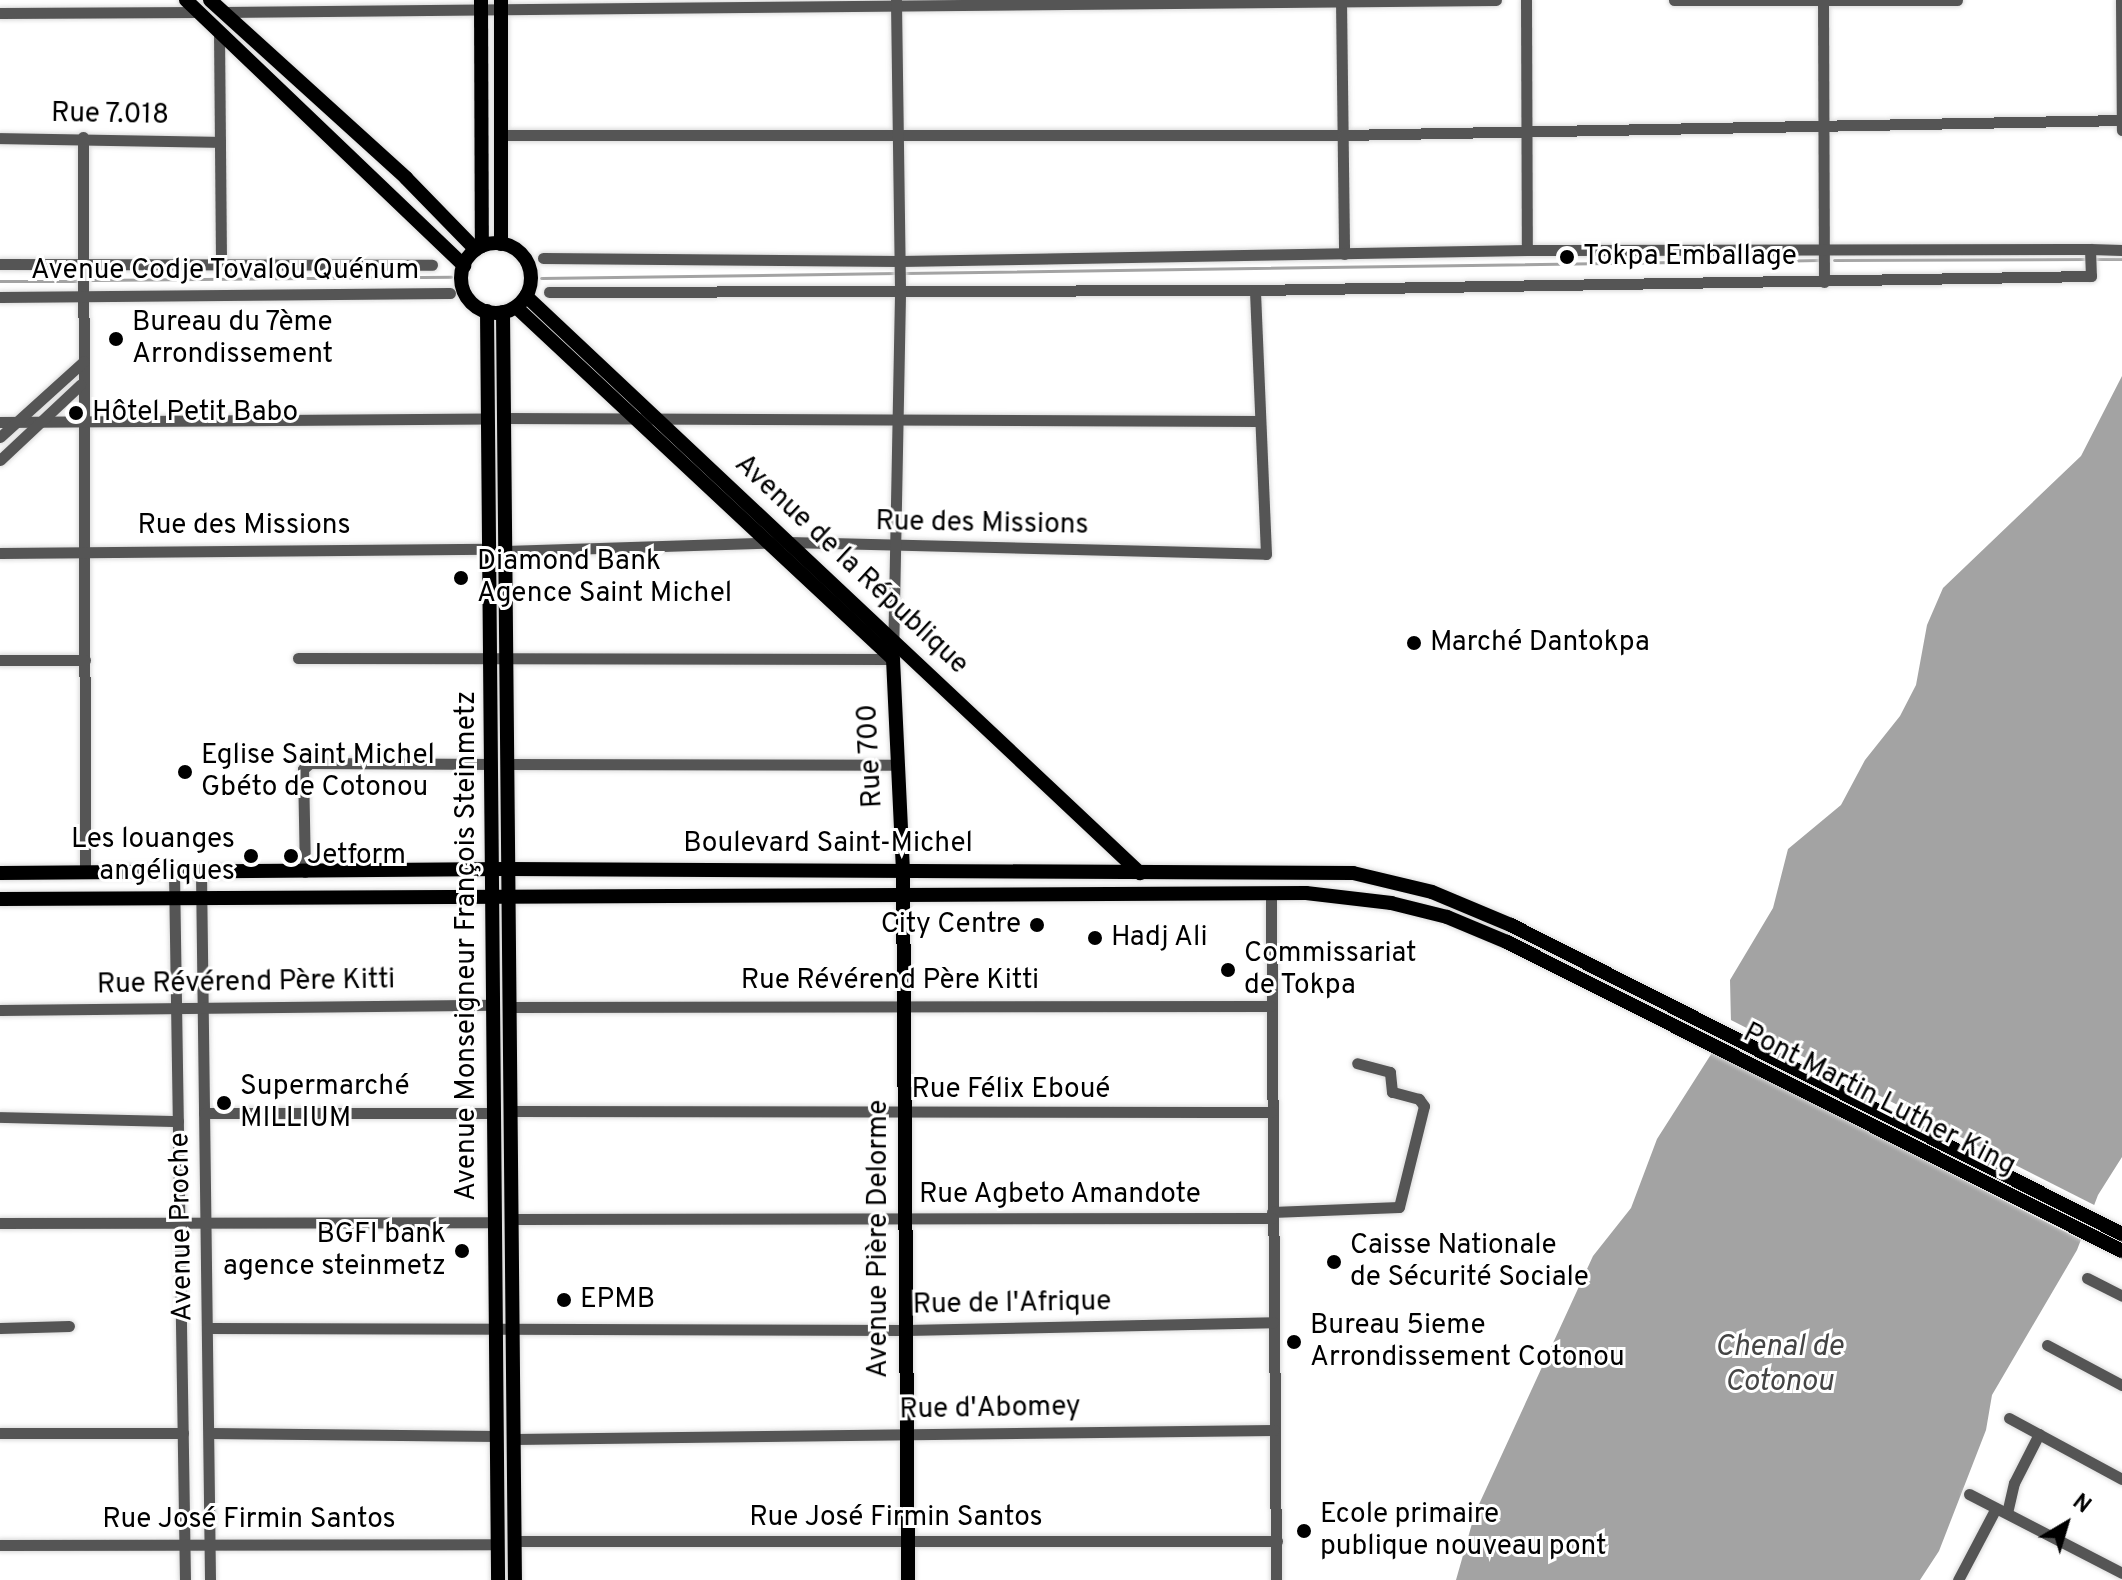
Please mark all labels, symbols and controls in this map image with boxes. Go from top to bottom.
street label: Rue 7.018 [50,97,170,133]
place label: Tokpa Emballage [1583,240,1797,274]
marker: Tokpa Emballage [1558,248,1576,266]
street label: Avenue Codje Tovalou Quénum [30,254,420,288]
place label: Bureau du 7ème Arrondissement [132,306,334,372]
marker: Bureau du 7ème Arrondissement [107,330,125,348]
place label: Hôtel Petit Babo [92,396,298,430]
marker: Hôtel Petit Babo [67,404,85,422]
street label: Avenue de la République [727,448,975,682]
street label: Rue des Missions [875,505,1089,543]
street label: Rue des Missions [137,509,351,543]
place label: Diamond Bank Agence Saint Michel [477,545,732,611]
marker: Diamond Bank Agence Saint Michel [452,569,470,587]
place label: Marché Dantokpa [1430,626,1650,660]
marker: Marché Dantokpa [1405,634,1423,652]
street label: Avenue Monseigneur François Steinmetz [450,691,484,1201]
street label: Rue 700 [851,703,891,809]
place label: Eglise Saint Michel Gbéto de Cotonou [201,739,435,805]
marker: Eglise Saint Michel Gbéto de Cotonou [176,763,194,781]
place label: Les louanges angéliques [71,823,235,889]
street label: Boulevard Saint-Michel [683,827,973,861]
place label: Jetform [307,839,406,873]
marker: Les louanges angéliques [242,847,260,865]
marker: Jetform [282,847,300,865]
place label: City Centre [881,908,1021,942]
marker: City Centre [1028,916,1046,934]
place label: Hadj Ali [1111,921,1209,955]
marker: Hadj Ali [1086,929,1104,947]
place label: Commissariat de Tokpa [1244,937,1416,1003]
marker: Commissariat de Tokpa [1219,961,1237,979]
street label: Rue Révérend Père Kitti [97,964,395,1002]
street label: Rue Révérend Père Kitti [741,964,1039,998]
street label: Pont Martin Luther King [1737,1017,2021,1183]
place label: Supermarché MILLIUM [240,1070,409,1136]
street label: Rue Félix Eboué [912,1073,1110,1107]
marker: Supermarché MILLIUM [215,1094,233,1112]
street label: Avenue Pière Delorme [862,1100,896,1378]
street label: Avenue Proche [164,1132,200,1322]
street label: Rue Agbeto Amandote [918,1178,1202,1212]
place label: BGFI bank agence steinmetz [223,1218,446,1284]
place label: Caisse Nationale de Sécurité Sociale [1350,1229,1589,1295]
marker: BGFI bank agence steinmetz [453,1242,471,1260]
marker: Caisse Nationale de Sécurité Sociale [1325,1253,1343,1271]
place label: EPMB [580,1283,655,1317]
street label: Rue de l'Afrique [912,1285,1112,1323]
marker: EPMB [555,1291,573,1309]
place label: Bureau 5ieme Arrondissement Cotonou [1310,1309,1625,1375]
water label: Chenal de Cotonou [1715,1330,1843,1400]
marker: Bureau 5ieme Arrondissement Cotonou [1285,1333,1303,1351]
street label: Rue d'Abomey [899,1391,1081,1427]
north arrow [2026,1484,2106,1564]
text: N [2067,1489,2096,1520]
place label: Ecole primaire publique nouveau pont [1320,1498,1607,1564]
street label: Rue José Firmin Santos [749,1501,1043,1535]
street label: Rue José Firmin Santos [102,1503,396,1537]
marker: Ecole primaire publique nouveau pont [1295,1522,1313,1540]

